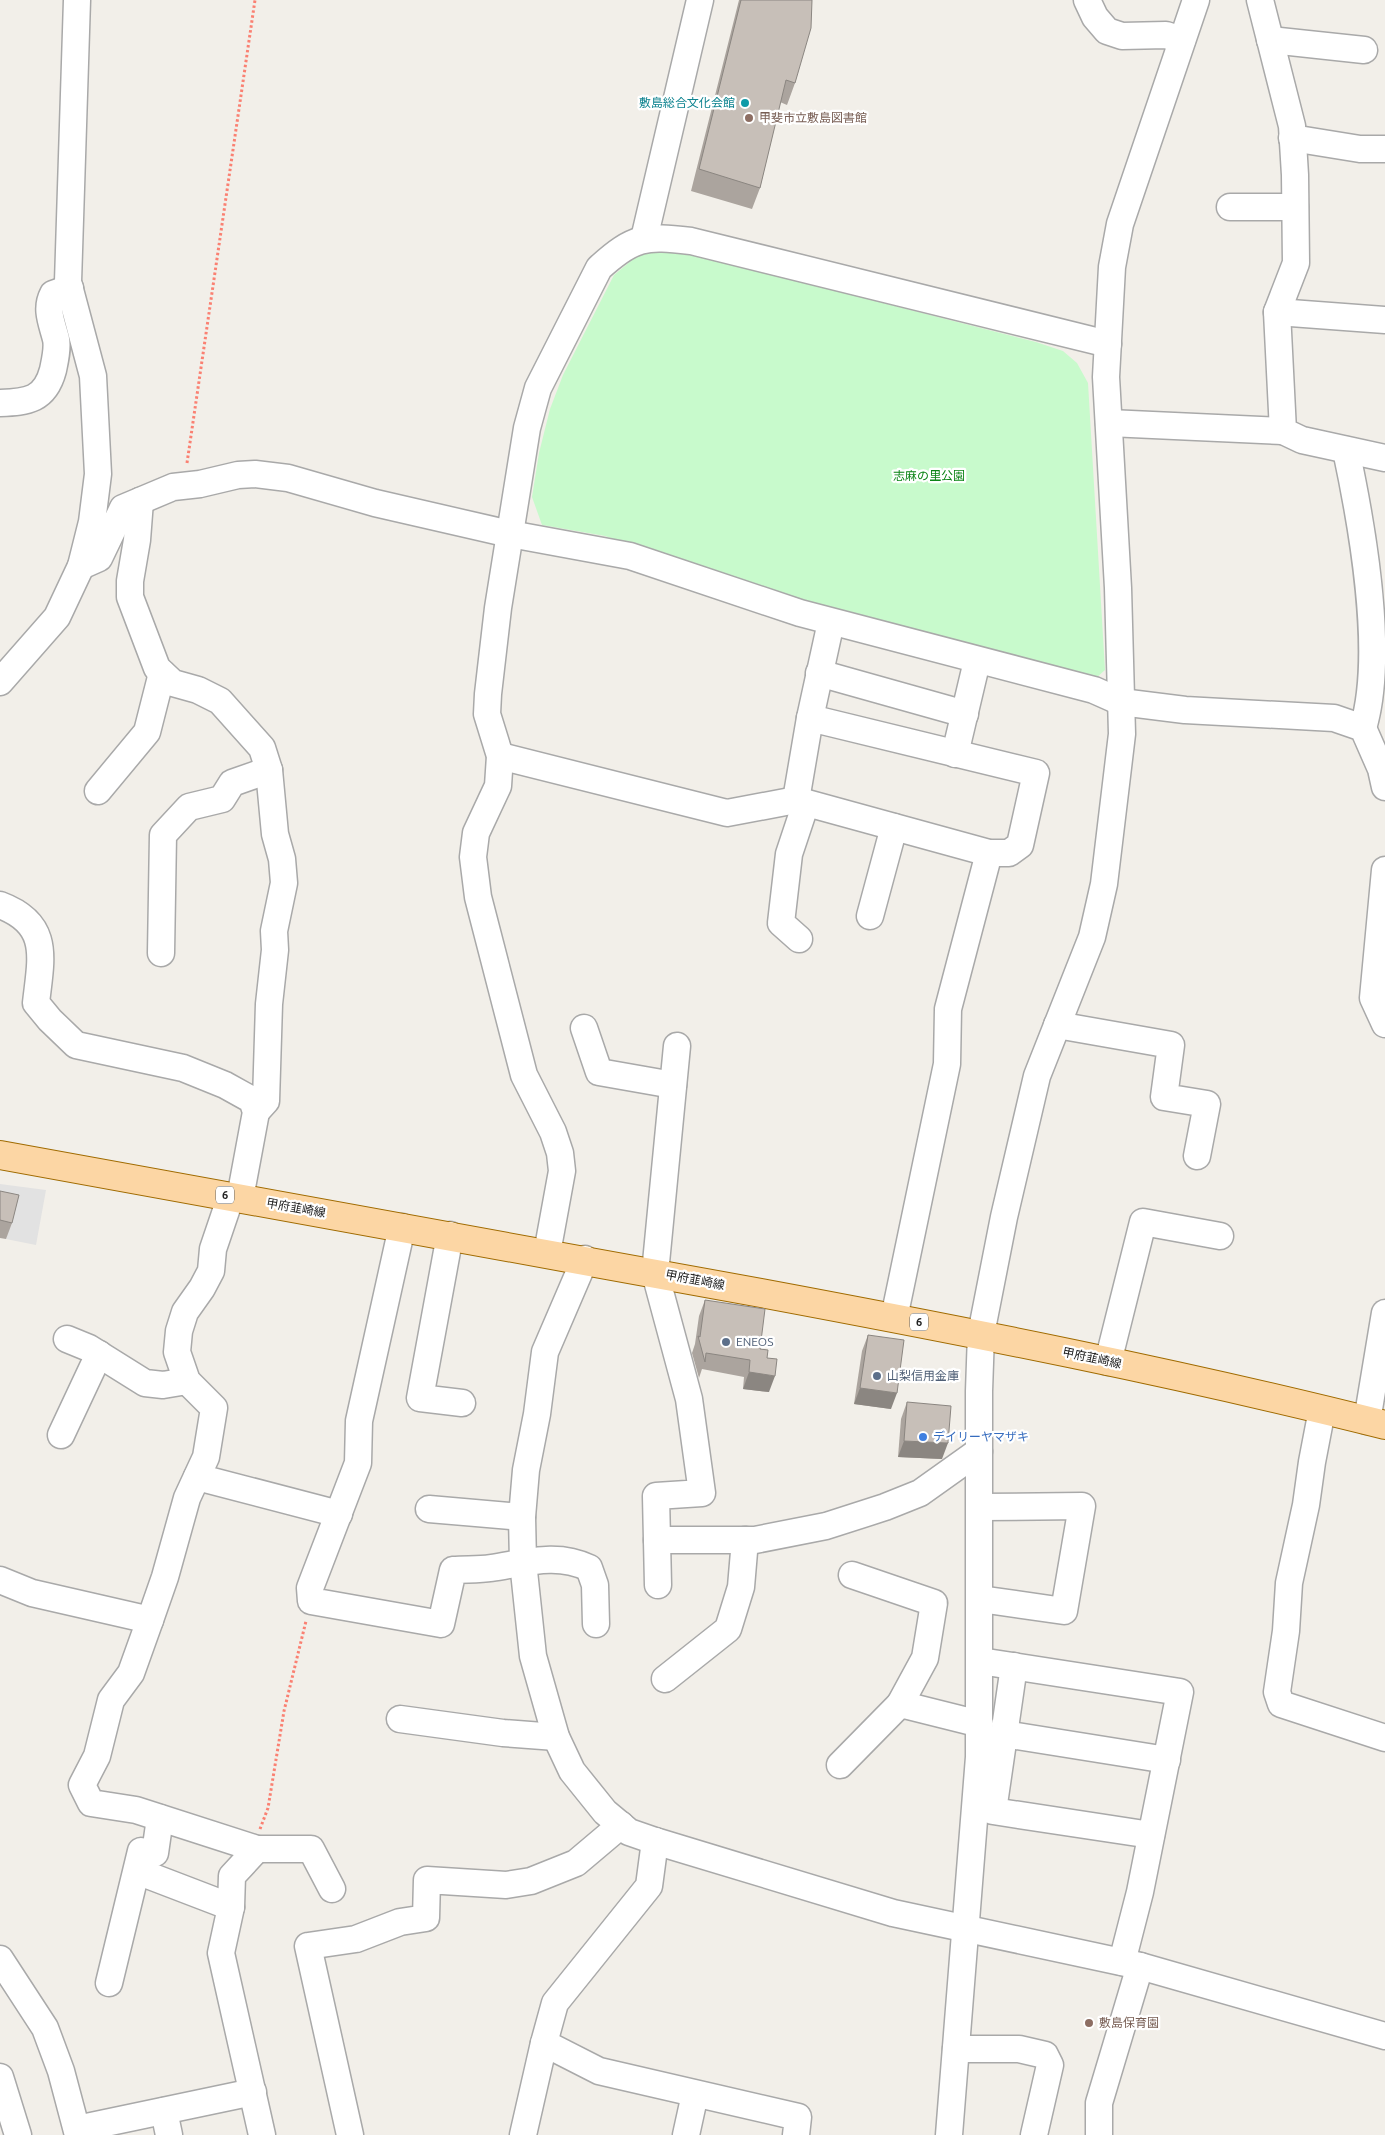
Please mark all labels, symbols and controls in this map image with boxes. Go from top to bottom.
place label: 敷島総合文化会館 [639,96,735,109]
marker: 敷島総合文化会館 [739,97,751,109]
place label: 甲斐市立敷島図書館 [759,111,867,124]
marker: 甲斐市立敷島図書館 [743,112,755,124]
park label: 志麻の里公園 [893,469,965,482]
road number: 6 [216,1186,234,1204]
street label: 甲府韮崎線 [265,1196,327,1219]
street label: 甲府韮崎線 [664,1267,726,1292]
road number: 6 [910,1314,928,1330]
place label: ENEOS [736,1335,773,1348]
marker: ENEOS [720,1336,732,1348]
street label: 甲府韮崎線 [1061,1345,1123,1370]
place label: 山梨信用金庫 [887,1369,959,1382]
marker: 山梨信用金庫 [871,1370,883,1382]
place label: デイリーヤマザキ [933,1430,1029,1443]
marker: デイリーヤマザキ [917,1431,929,1443]
place label: 敷島保育園 [1099,2016,1159,2029]
marker: 敷島保育園 [1083,2017,1095,2029]

